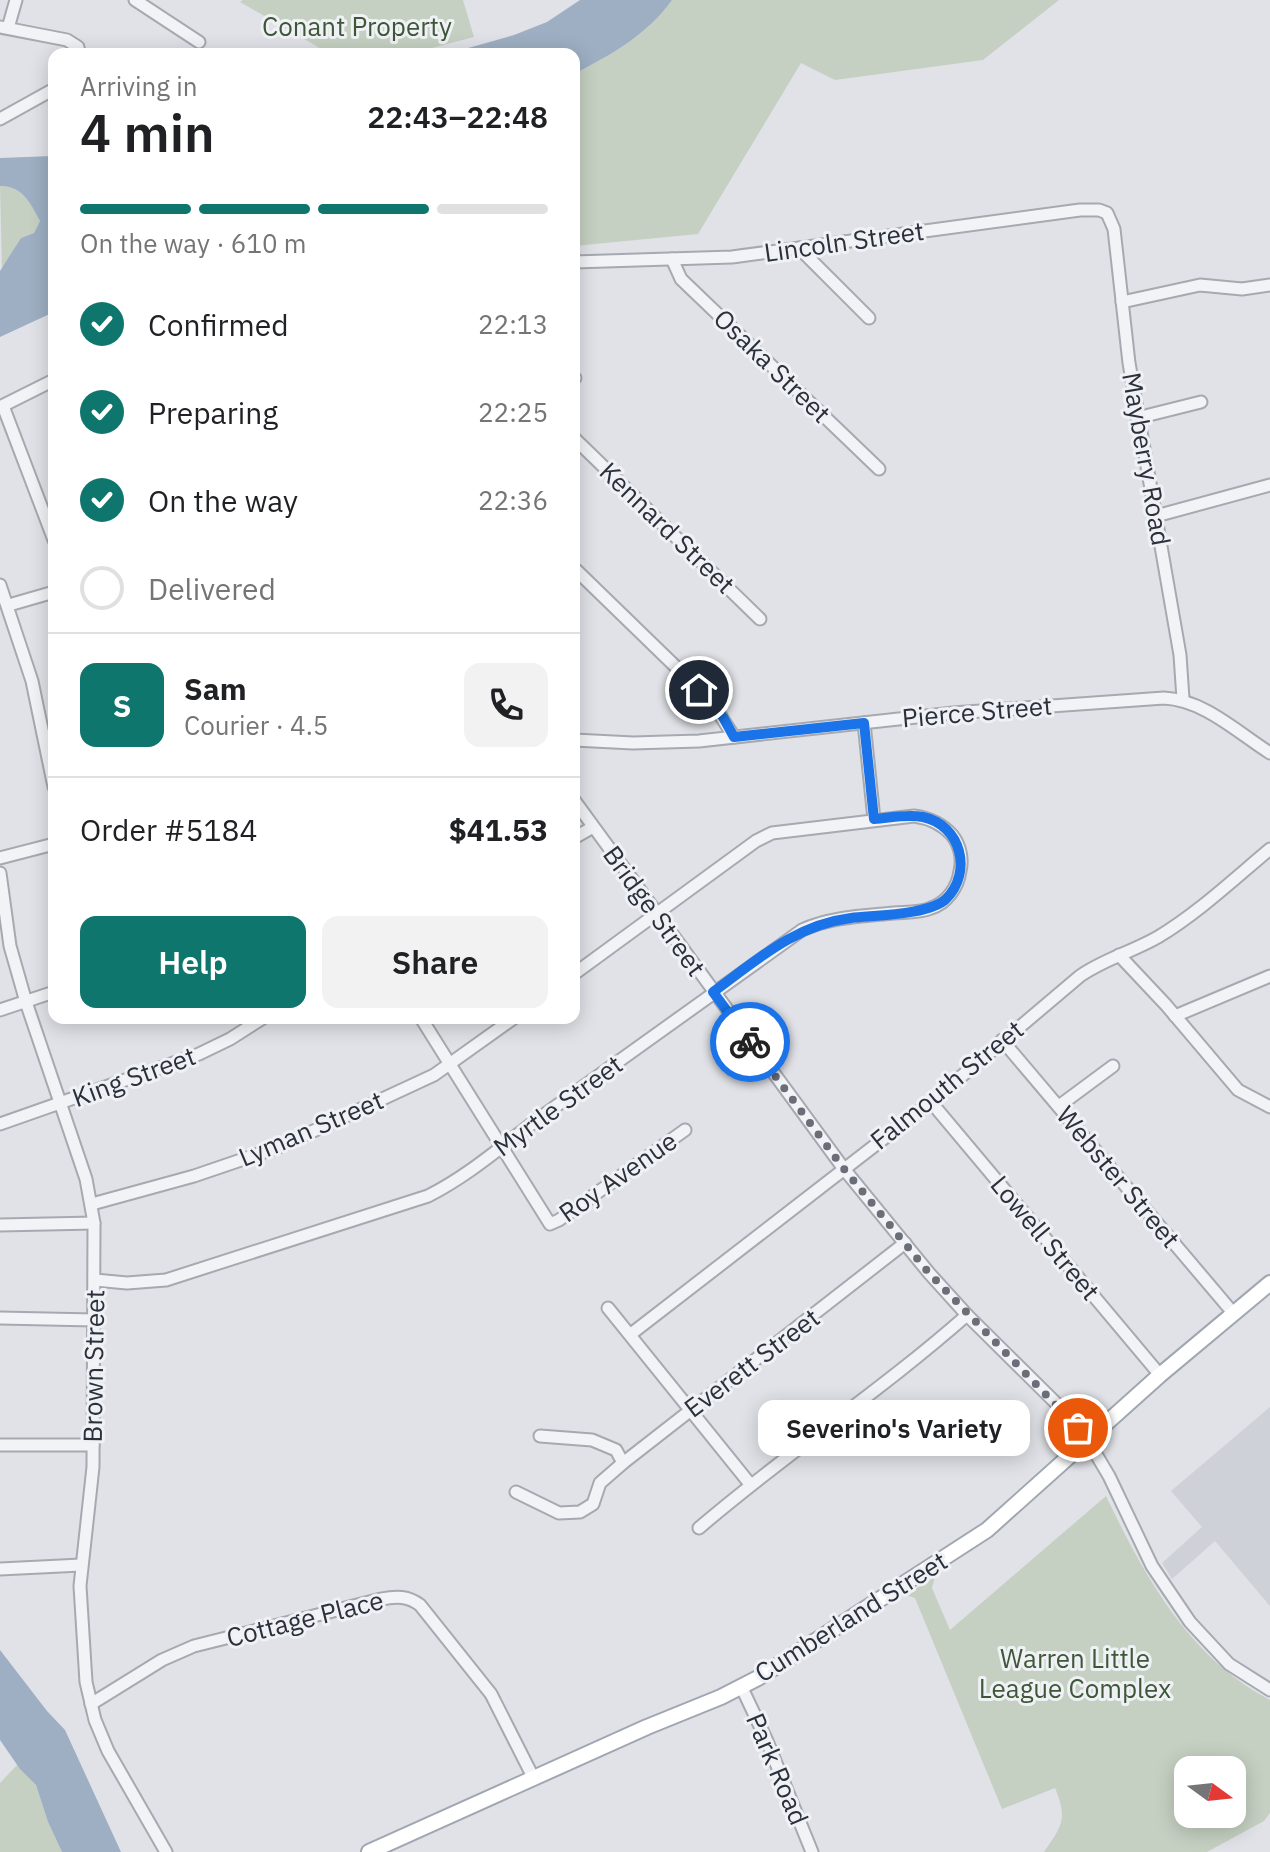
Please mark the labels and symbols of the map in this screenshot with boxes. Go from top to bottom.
park label: Conant Property [262,9,452,43]
street label: Lincoln Street [762,213,926,269]
street label: Osaka Street [707,301,838,430]
street label: Mayberry Road [1115,369,1179,548]
street label: Kennard Street [593,454,743,600]
pin [665,656,733,724]
street label: Pierce Street [900,688,1053,735]
street label: Bridge Street [596,838,714,982]
courier [710,1002,790,1082]
street label: Falmouth Street [863,1012,1030,1157]
street label: King Street [67,1038,200,1114]
street label: Myrtle Street [486,1047,629,1164]
street label: Lyman Street [233,1082,388,1174]
street label: Webster Street [1050,1098,1188,1254]
street label: Roy Avenue [552,1123,683,1229]
street label: Lowell Street [984,1168,1108,1307]
street label: Brown Street [75,1289,111,1443]
street label: Everett Street [677,1300,826,1424]
pin [1044,1394,1112,1462]
callout: Severino's Variety [758,1400,1030,1456]
street label: Cumberland Street [748,1543,953,1689]
street label: Cottage Place [223,1582,387,1654]
park label: Warren Little League Complex [979,1641,1171,1705]
street label: Park Road [739,1707,817,1830]
north arrow [1174,1756,1246,1828]

